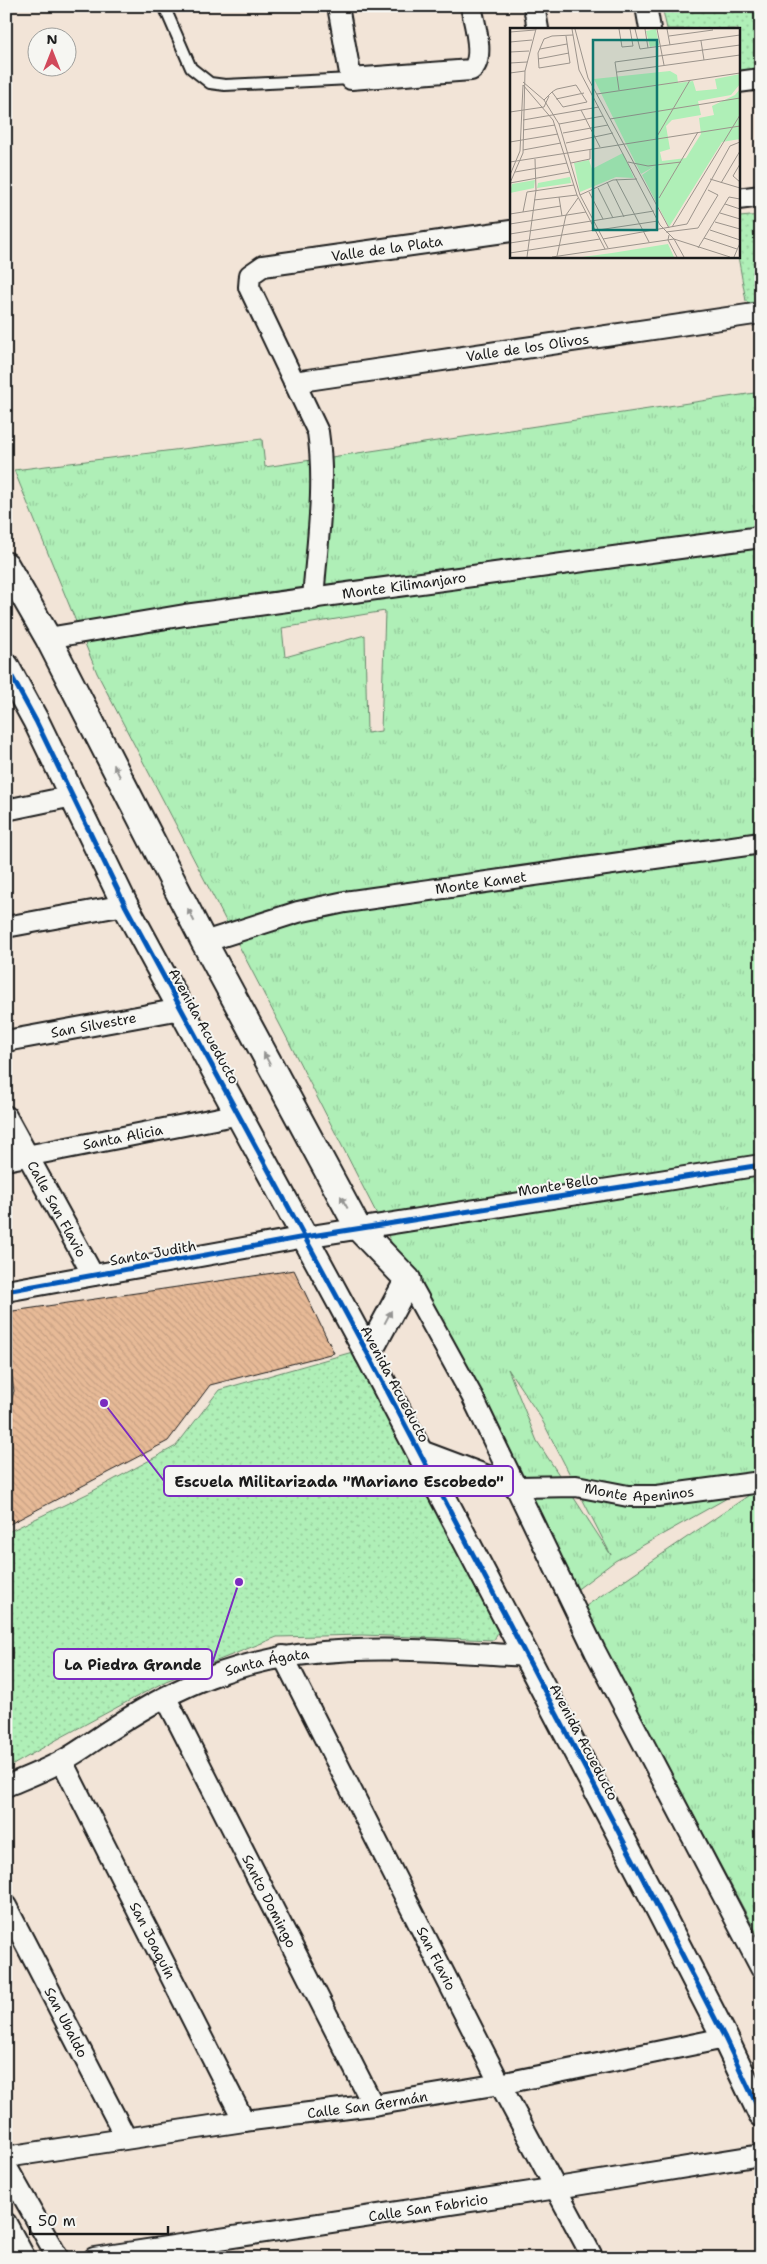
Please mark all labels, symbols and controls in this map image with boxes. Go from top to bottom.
north arrow [28,28,78,78]
inset map [510,28,740,258]
text: N [46,30,58,48]
street label: Valle de la Plata [330,232,444,265]
street label: Valle de los Olivos [465,330,590,365]
street label: Monte Kilimanjaro [341,568,467,603]
one-way arrow [113,764,121,778]
street label: Monte Kamet [434,867,528,898]
one-way arrow [187,908,195,923]
street label: Avenida Acueducto [165,965,243,1087]
street label: San Silvestre [49,1008,138,1042]
one-way arrow [263,1052,271,1066]
street label: Santa Alicia [81,1120,165,1154]
street label: Calle San Flavio [23,1158,91,1260]
street label: Monte Bello [516,1170,600,1200]
one-way arrow [340,1195,348,1209]
street label: Santa Judith [108,1237,198,1269]
one-way arrow [384,1310,392,1324]
street label: Avenida Acueducto [357,1323,433,1445]
callout: Escuela Militarizada "Mariano Escobedo" [164,1466,513,1496]
text: Escuela Militarizada "Mariano Escobedo" [174,1472,504,1492]
street label: Monte Apeninos [583,1479,695,1505]
street label: Santa Ágata [222,1644,310,1680]
callout: La Piedra Grande [54,1649,212,1679]
text: La Piedra Grande [64,1655,202,1675]
street label: Avenida Acueducto [546,1681,622,1803]
street label: Santo Domingo [238,1852,301,1951]
street label: San Joaquín [126,1899,180,1982]
street label: San Flavio [413,1923,460,1993]
street label: San Ubaldo [40,1984,92,2061]
street label: Calle San Germán [306,2087,429,2122]
street label: Calle San Fabricio [367,2190,489,2225]
scale bar [30,2204,168,2236]
text: 50 m [38,2211,76,2231]

